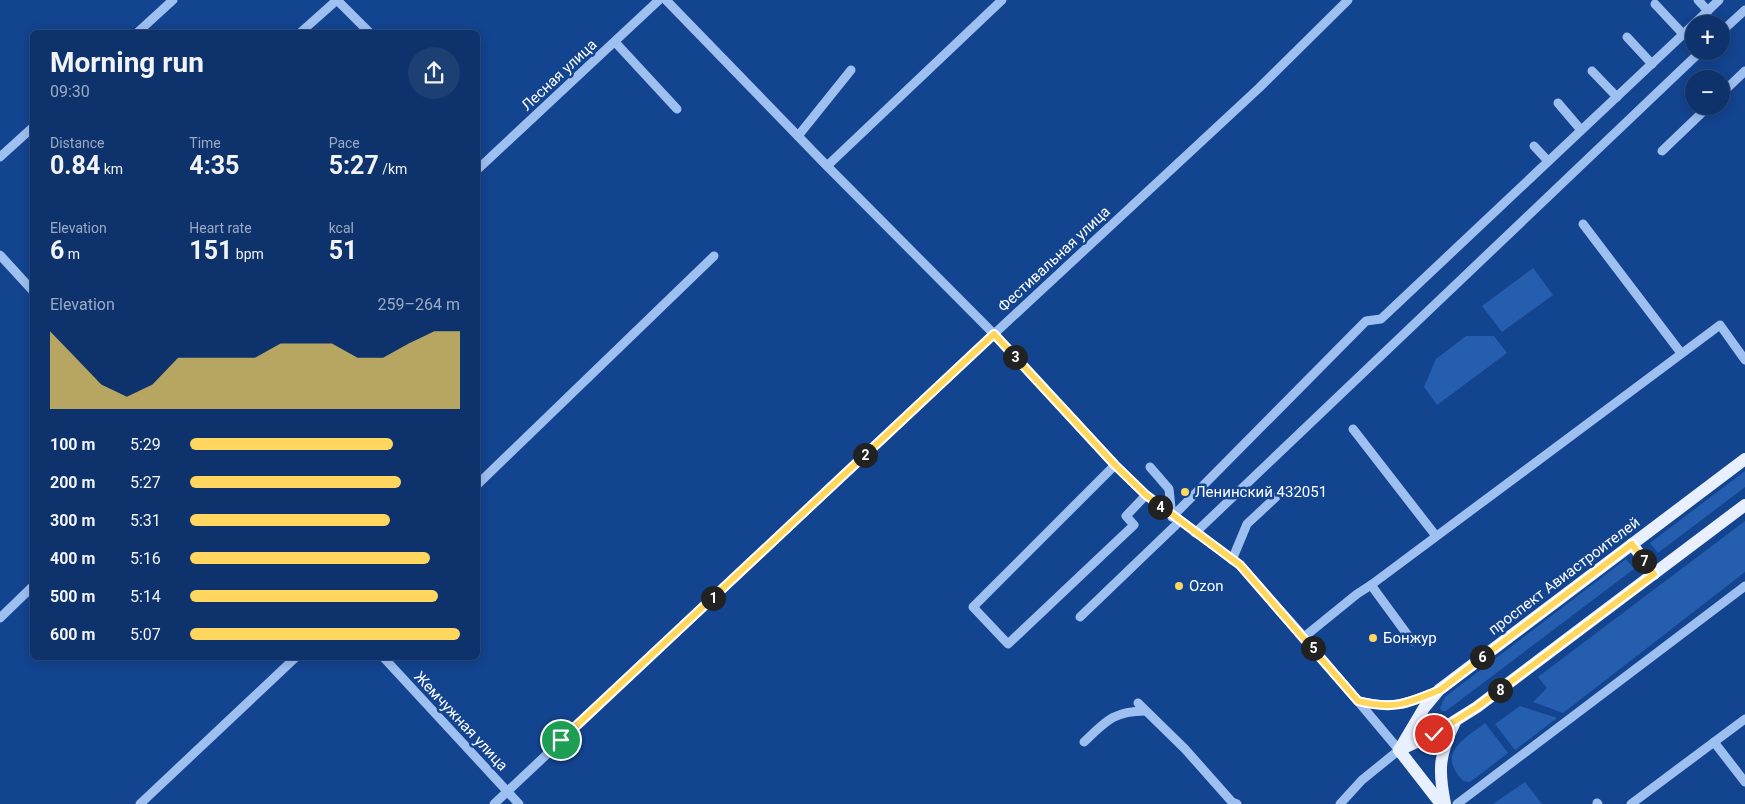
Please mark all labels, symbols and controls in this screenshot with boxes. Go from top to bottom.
map controls [1685,15,1730,115]
button: + [1685,15,1730,60]
street label: Лесная улица [518,36,600,114]
text: Morning run [50,46,204,79]
button: share [408,47,460,99]
button: − [1685,70,1730,115]
text: 09:30 [50,82,90,101]
text: Distance [50,135,105,151]
text: Time [189,135,221,151]
text: Pace [329,135,360,151]
text: 0.84 [50,151,100,180]
text: 4:35 [189,151,239,180]
text: 5:27 [329,151,379,180]
text: km [100,161,123,177]
text: /km [379,161,407,177]
street label: Фестивальная улица [994,202,1114,316]
text: Elevation [50,220,107,236]
text: Heart rate [189,220,252,236]
text: kcal [329,220,354,236]
text: 6 [50,236,64,265]
text: 151 [189,236,232,265]
text: 51 [329,236,357,265]
text: m [64,246,80,262]
text: bpm [232,246,264,262]
text: Elevation [50,295,115,314]
text: 259–264 m [378,295,460,314]
pin: 3 [1002,344,1028,370]
text: 3 [1011,349,1020,365]
text: 100 m [50,435,95,454]
text: 5:29 [130,435,161,454]
pin: 2 [852,442,878,468]
text: 2 [861,447,870,463]
text: 200 m [50,473,95,492]
text: 5:27 [130,473,161,492]
place label: Ленинский 432051 [1195,483,1327,501]
marker: Ленинский 432051 [1179,486,1191,498]
pin: 4 [1148,494,1172,520]
text: 4 [1156,499,1165,515]
text: 300 m [50,511,95,530]
text: 5:31 [130,511,161,530]
street label: проспект Авиастроителей [1485,513,1643,639]
pin: 7 [1632,548,1656,574]
text: 400 m [50,549,95,568]
text: 5:16 [130,549,161,568]
text: 7 [1640,553,1649,569]
place label: Ozon [1189,577,1223,595]
marker: Ozon [1173,580,1185,592]
pin: 1 [700,586,726,610]
text: 500 m [50,587,95,606]
text: 5:14 [130,587,161,606]
text: 1 [709,590,718,606]
text: 600 m [50,625,95,644]
text: 5:07 [130,625,161,644]
place label: Бонжур [1383,629,1437,647]
marker: Бонжур [1367,632,1379,644]
pin: 5 [1300,636,1326,660]
text: 5 [1309,640,1318,656]
pin: 6 [1470,644,1494,670]
text: 6 [1478,649,1487,665]
street label: Жемчужная улица [410,668,512,774]
pin: 8 [1488,678,1512,702]
text: 8 [1496,682,1505,698]
pin [1413,713,1455,755]
pin [540,719,582,761]
icon: check [1420,720,1448,748]
icon: arrive [547,726,575,754]

